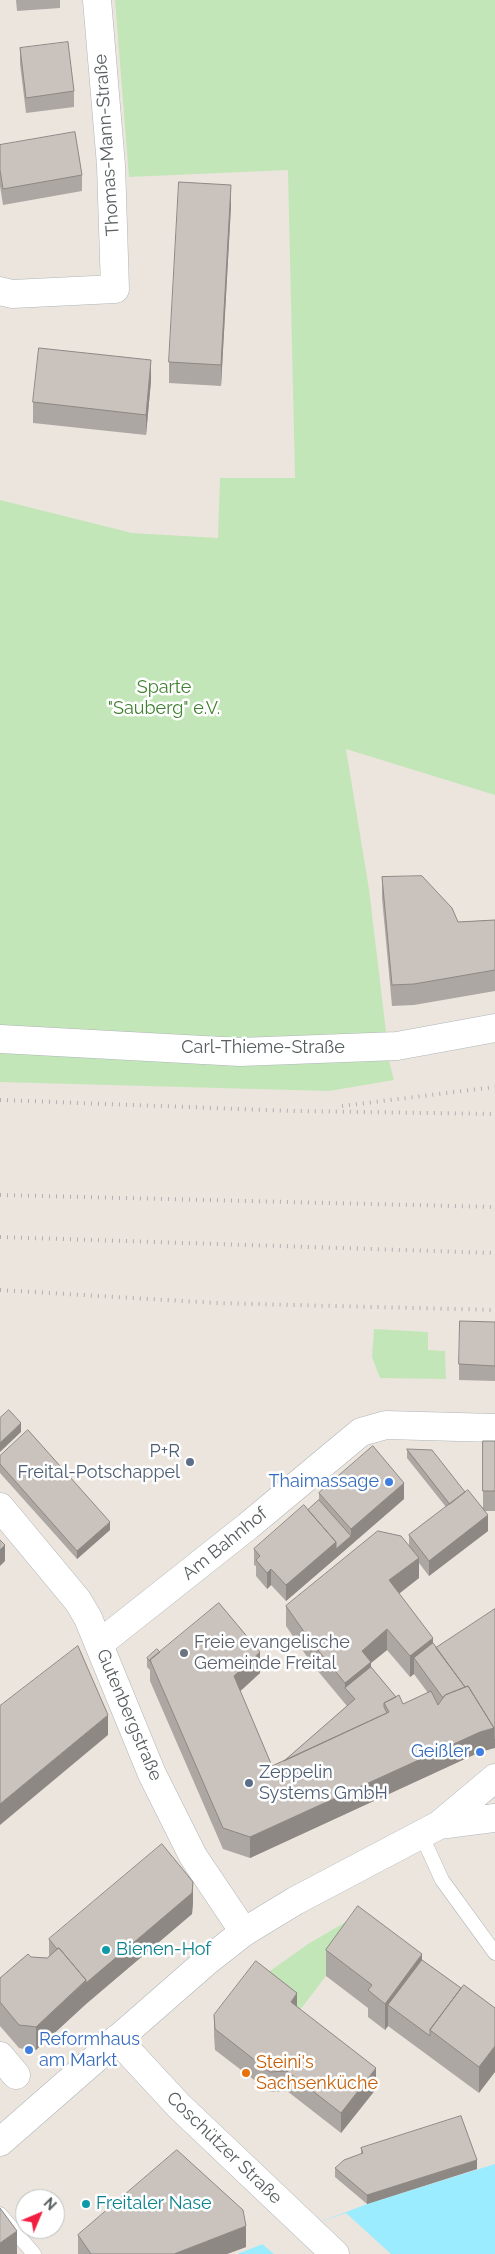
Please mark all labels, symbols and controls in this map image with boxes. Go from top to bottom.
street label: Thomas-Mann-Straße [90,53,124,237]
park label: Sparte "Sauberg" e.V. [108,677,220,720]
street label: Carl-Thieme-Straße [181,1037,345,1059]
place label: P+R Freital-Potschappel [17,1441,180,1484]
marker: P+R Freital-Potschappel [184,1456,196,1468]
place label: Thaimassage [269,1471,379,1493]
marker: Thaimassage [383,1476,395,1488]
street label: Am Bahnhof [178,1503,272,1585]
place label: Freie evangelische Gemeinde Freital [194,1632,350,1675]
street label: Gutenbergstraße [92,1646,166,1784]
marker: Freie evangelische Gemeinde Freital [178,1647,190,1659]
place label: Geißler [411,1741,470,1763]
marker: Geißler [474,1746,486,1758]
place label: Zeppelin Systems GmbH [259,1762,388,1805]
marker: Zeppelin Systems GmbH [243,1777,255,1789]
place label: Bienen-Hof [116,1939,211,1961]
marker: Bienen-Hof [100,1944,112,1956]
place label: Reformhaus am Markt [39,2029,140,2072]
marker: Reformhaus am Markt [23,2044,35,2056]
place label: Steini's Sachsenküche [256,2052,378,2094]
marker: Steini's Sachsenküche [240,2067,252,2079]
street label: Coschützer Straße [162,2087,286,2209]
north arrow [15,2189,65,2239]
place label: Freitaler Nase [96,2193,212,2215]
text: N [40,2195,59,2214]
marker: Freitaler Nase [80,2198,92,2210]

